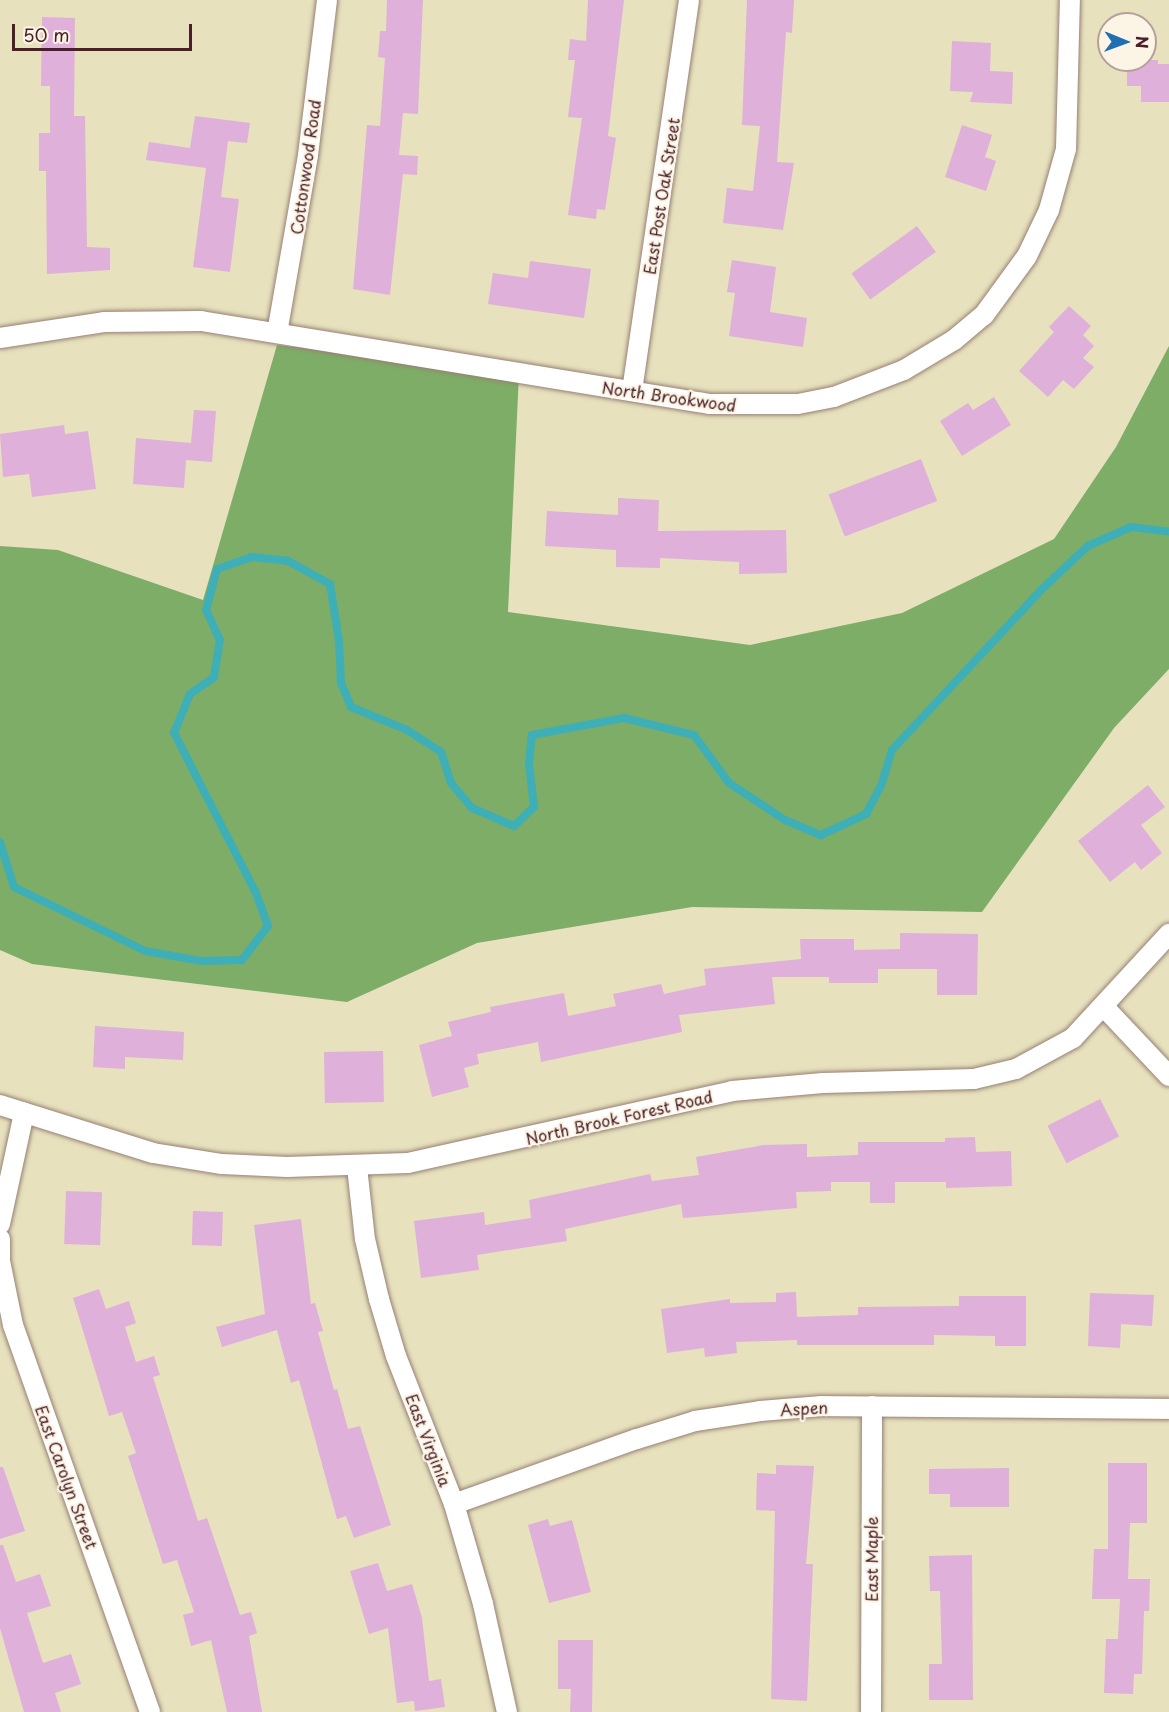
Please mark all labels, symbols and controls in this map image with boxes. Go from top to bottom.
scale bar [15,12,195,50]
north arrow [1097,12,1157,72]
text: 50 m [23,21,70,48]
text: N [1131,36,1155,49]
street label: Cottonwood Road [286,98,324,236]
street label: East Post Oak Street [639,115,683,277]
street label: North Brookwood [600,377,738,415]
street label: North Brook Forest Road [523,1086,715,1148]
street label: East Virginia [402,1391,456,1489]
street label: Aspen [780,1397,828,1419]
street label: East Carolyn Street [32,1402,102,1552]
street label: East Maple [861,1516,881,1602]

